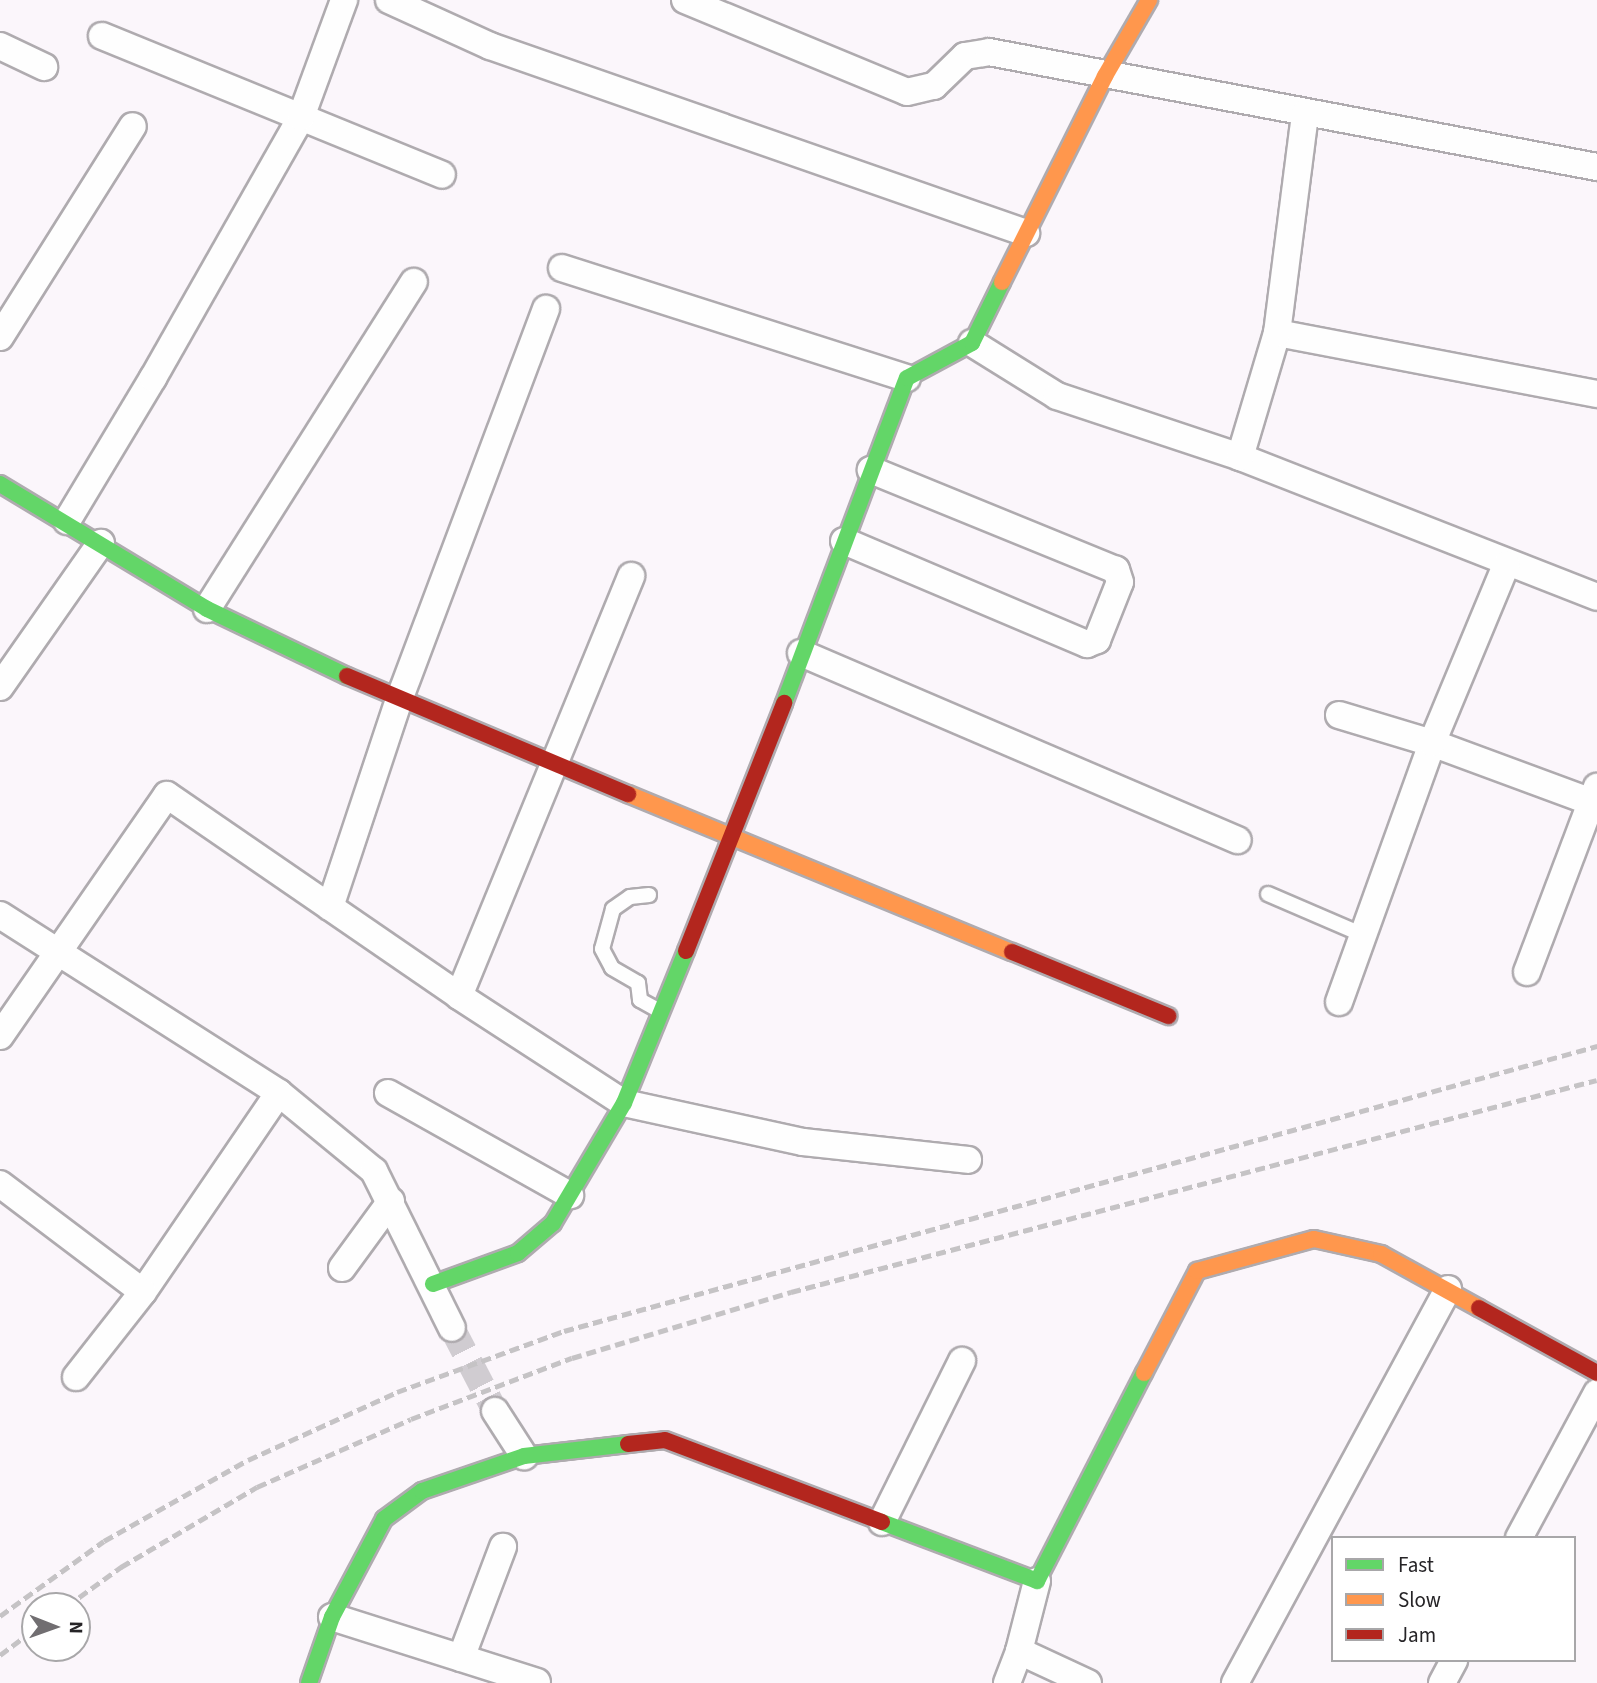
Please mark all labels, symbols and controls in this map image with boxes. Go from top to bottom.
legend [1331,1536,1576,1662]
text: Fast [1398,1550,1434,1580]
text: Slow [1398,1585,1441,1615]
north arrow [21,1592,91,1662]
text: Jam [1398,1620,1436,1650]
text: N [62,1621,89,1634]

